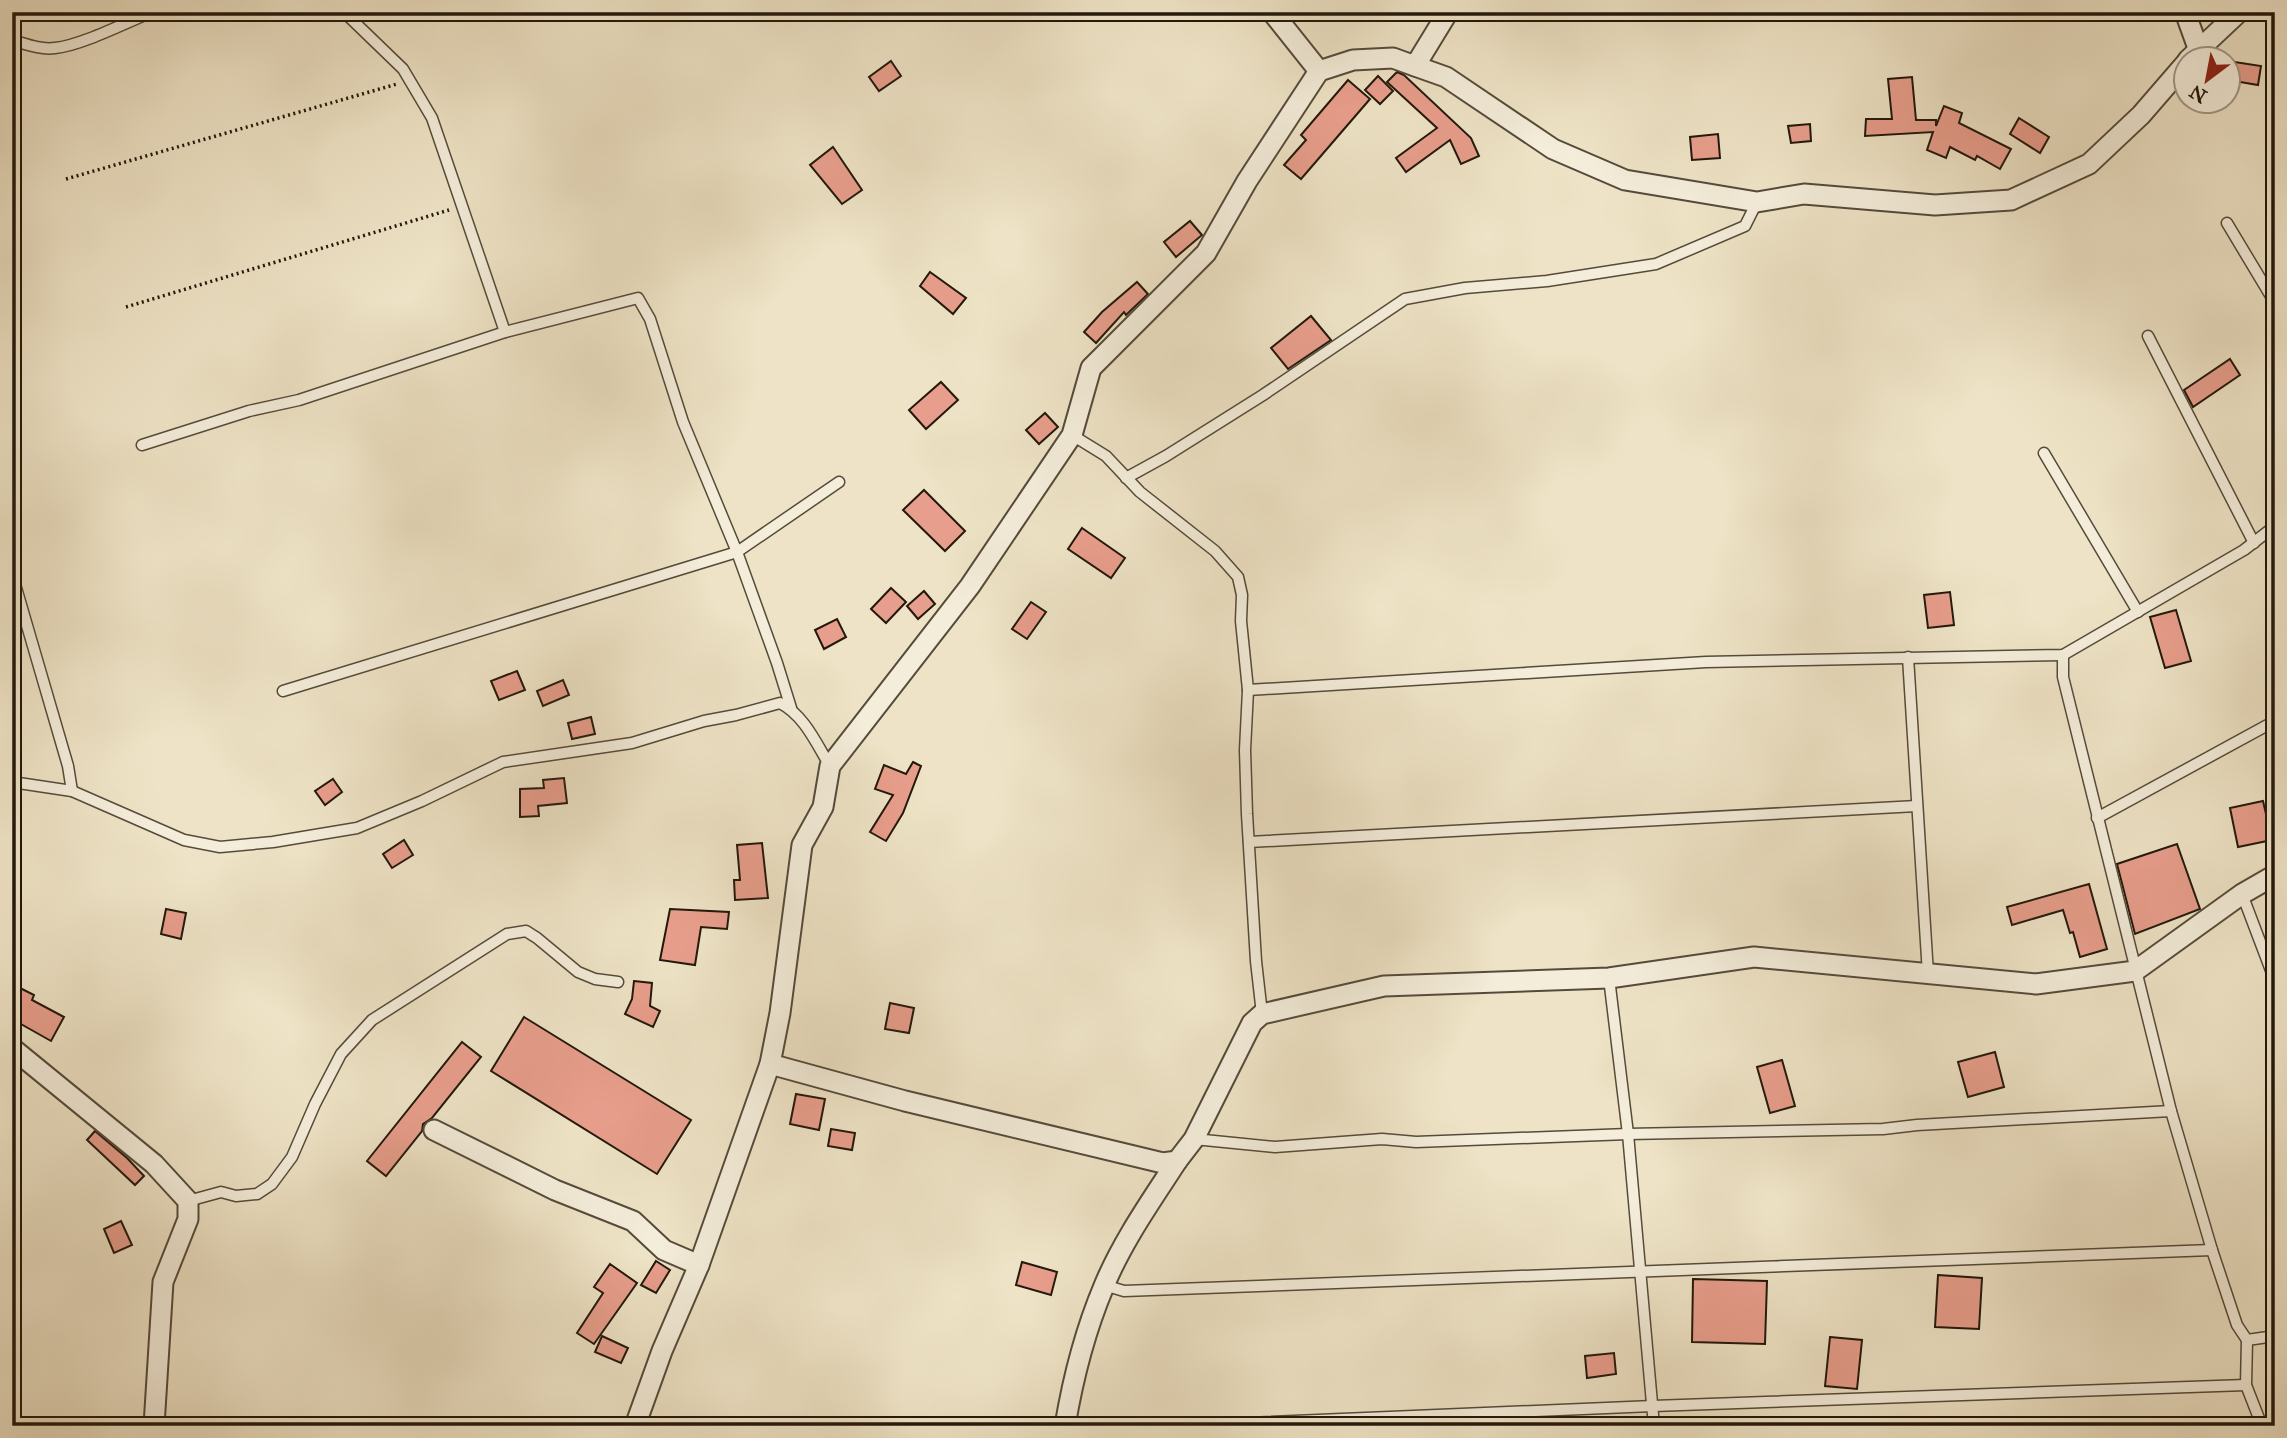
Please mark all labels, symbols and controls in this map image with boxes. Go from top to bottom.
north arrow [2172,46,2242,116]
text: N [2185,80,2211,108]

